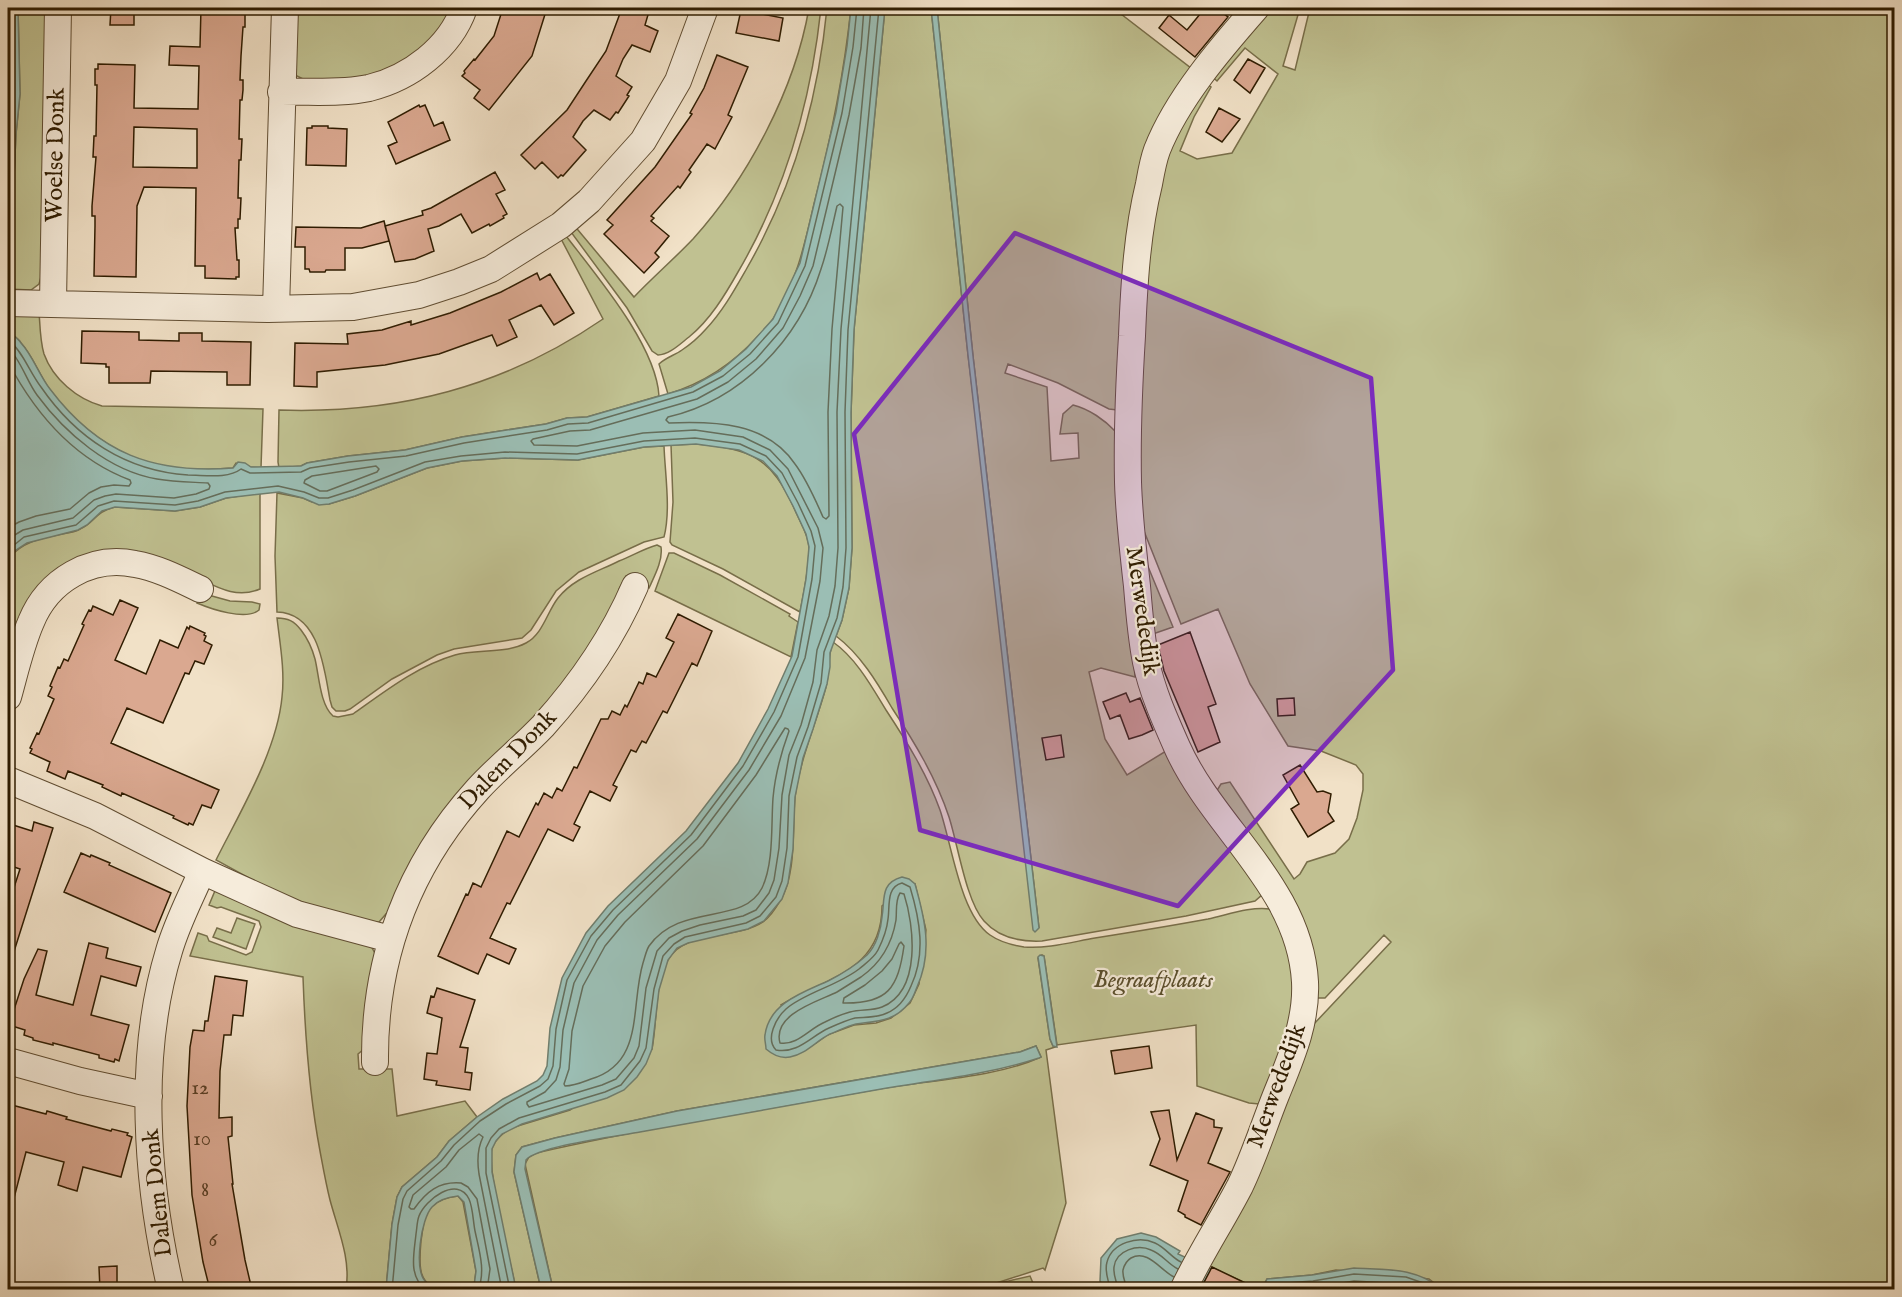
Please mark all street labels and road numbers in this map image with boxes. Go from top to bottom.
street label: Woelse Donk [39,87,73,223]
street label: Merwededijk [1118,544,1166,678]
street label: Dalem Donk [452,703,564,817]
street label: Merwededijk [1240,1019,1314,1153]
street label: Dalem Donk [136,1127,180,1259]

